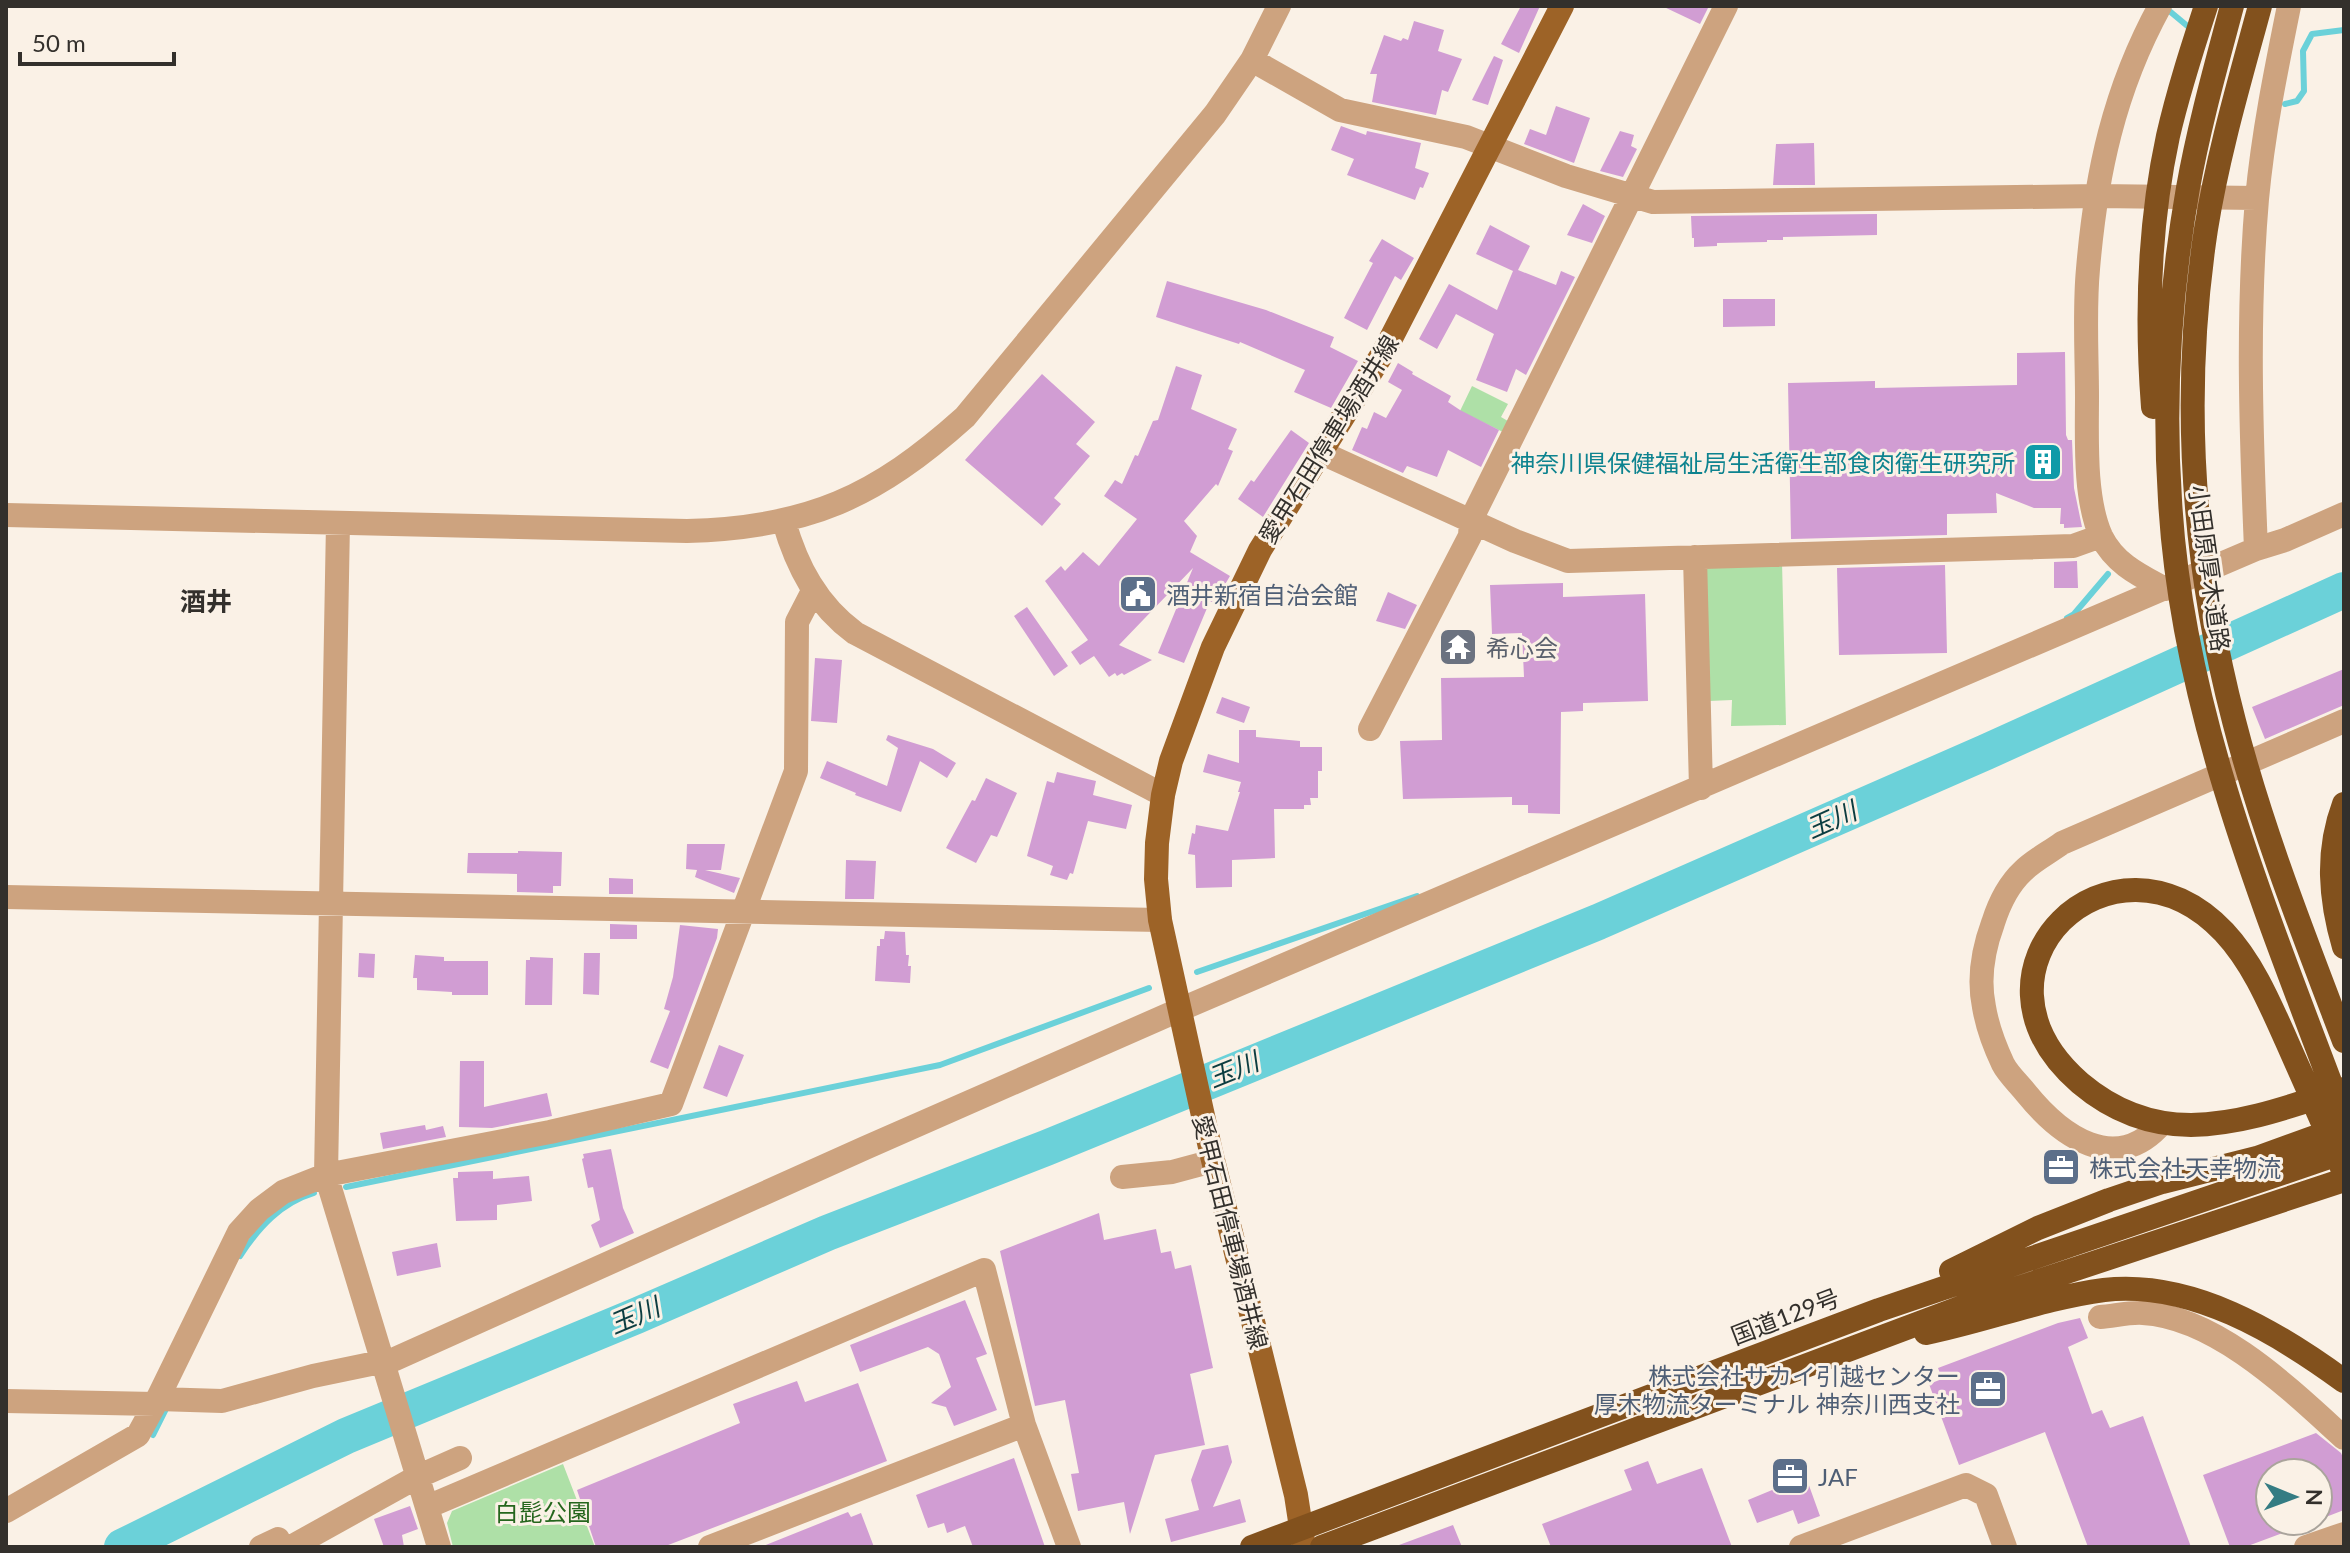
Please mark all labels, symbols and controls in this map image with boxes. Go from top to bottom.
scale bar [20,16,174,66]
text: 50 m [32,28,86,57]
street label: 愛甲石田停車場酒井線 [1252,330,1404,548]
building icon: 神奈川県保健福祉局生活衛生部食肉衛生研究所 [2022,441,2064,483]
place label: 神奈川県保健福祉局生活衛生部食肉衛生研究所 [1511,448,2015,477]
street label: 小田原厚木道路 [2184,483,2236,653]
public building icon: 酒井新宿自治会館 [1117,573,1159,615]
place label: 酒井新宿自治会館 [1166,580,1358,609]
district label: 酒井 [180,585,232,617]
temple icon: 希心会 [1437,626,1479,668]
place label: 希心会 [1486,633,1558,662]
water label: 玉川 [1801,793,1864,844]
water label: 玉川 [1203,1043,1266,1094]
street label: 愛甲石田停車場酒井線 [1188,1112,1274,1352]
office icon: 株式会社天幸物流 [2040,1146,2082,1188]
place label: 株式会社天幸物流 [2089,1153,2281,1182]
street label: 国道129号 [1727,1282,1843,1350]
water label: 玉川 [604,1289,667,1340]
place label: 株式会社サカイ引越センター 厚木物流ターミナル 神奈川西支社 [1594,1361,1960,1418]
office icon: 株式会社サカイ引越センター 厚木物流ターミナル 神奈川西支社 [1967,1368,2009,1410]
office icon: JAF [1769,1455,1811,1497]
north arrow [2254,1457,2334,1537]
place label: JAF [1818,1462,1858,1491]
text: N [2301,1489,2328,1506]
park label: 白髭公園 [495,1497,591,1526]

